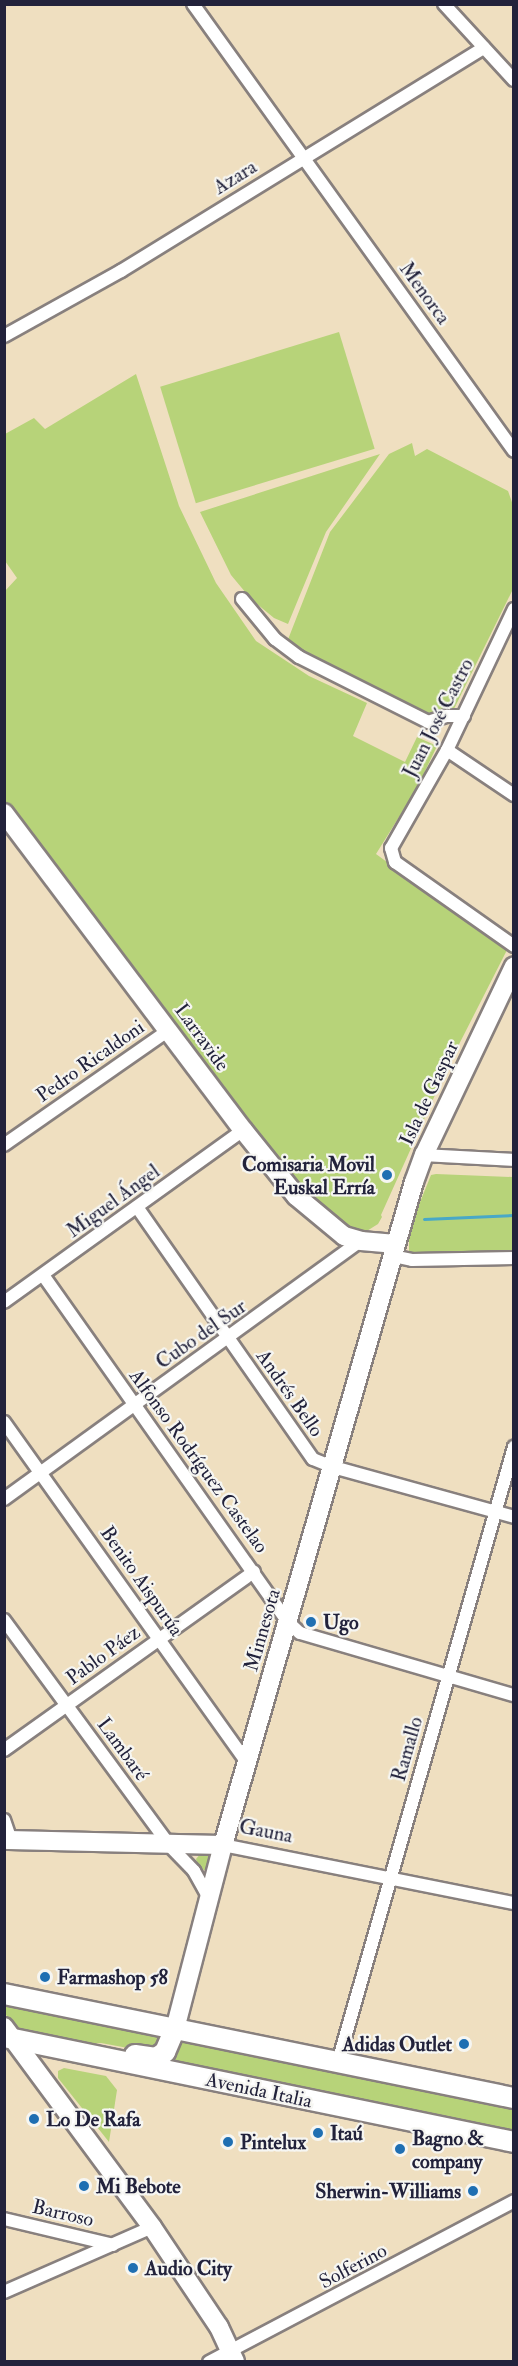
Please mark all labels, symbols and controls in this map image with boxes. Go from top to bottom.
street label: Azara [209,155,261,199]
street label: Menorca [394,257,456,329]
street label: Juan José Castro [398,654,478,782]
street label: Larravide [169,999,235,1075]
street label: Pedro Ricaldoni [31,1015,149,1107]
street label: Isla de Gaspar [394,1037,464,1149]
place label: Comisaria Movil Euskal Erría [242,1152,375,1199]
street label: Miguel Ángel [62,1159,164,1243]
marker: Comisaria Movil Euskal Erría [380,1168,394,1182]
street label: Cubo del Sur [151,1294,251,1374]
street label: Andrés Bello [251,1345,329,1441]
street label: Alfonso Rodríguez Castelao [124,1364,274,1558]
street label: Benito Aispurúa [95,1521,189,1641]
street label: Minnesota [239,1586,285,1674]
place label: Ugo [323,1610,359,1634]
marker: Ugo [304,1615,318,1629]
street label: Pablo Páez [61,1620,145,1690]
street label: Lambaré [92,1713,154,1785]
street label: Ramallo [386,1714,428,1784]
street label: Gauna [237,1814,295,1848]
place label: Farmashop 58 [57,1965,168,1989]
marker: Farmashop 58 [38,1970,52,1984]
place label: Adidas Outlet [342,2032,452,2056]
marker: Adidas Outlet [457,2037,471,2051]
street label: Avenida Italia [204,2067,314,2113]
place label: Lo De Rafa [46,2107,141,2131]
marker: Lo De Rafa [27,2112,41,2126]
place label: Itaú [330,2121,363,2145]
marker: Itaú [311,2126,325,2140]
place label: Bagno & company [412,2126,484,2173]
place label: Pintelux [240,2130,306,2154]
marker: Pintelux [221,2135,235,2149]
marker: Bagno & company [393,2142,407,2156]
place label: Mi Bebote [96,2174,181,2198]
marker: Mi Bebote [77,2179,91,2193]
place label: Sherwin-Williams [315,2179,461,2203]
marker: Sherwin-Williams [466,2184,480,2198]
street label: Barroso [30,2194,96,2232]
street label: Solferino [315,2238,391,2294]
place label: Audio City [145,2256,232,2280]
marker: Audio City [126,2261,140,2275]

